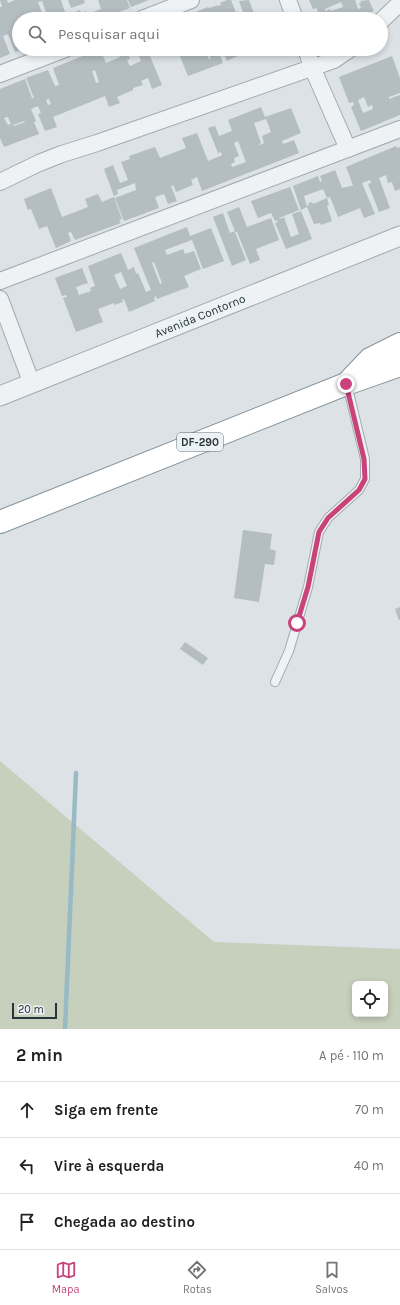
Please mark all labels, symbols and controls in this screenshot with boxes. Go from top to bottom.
search box [12,12,388,56]
icon: search [26,23,48,45]
text: Pesquisar aqui [58,25,160,43]
street label: Avenida Contorno [153,291,247,341]
route end [337,375,355,393]
road number: DF-290 [177,433,223,451]
route start [288,614,306,632]
map controls [352,981,388,1017]
button: locate [352,981,388,1017]
scale bar [12,1001,57,1020]
text: 20 m [18,1003,44,1016]
text: 2 min [16,1045,63,1065]
text: A pé · 110 m [319,1048,384,1063]
icon: ahead [16,1099,38,1121]
text: Siga em frente [54,1101,158,1119]
text: 70 m [355,1102,384,1117]
icon: left [16,1155,38,1177]
text: Vire à esquerda [54,1157,164,1175]
text: 40 m [354,1158,384,1173]
icon: arrive [16,1211,38,1233]
text: Chegada ao destino [54,1213,195,1231]
tab: Mapa [52,1259,80,1296]
tab: Rotas [183,1259,212,1296]
tab: Salvos [315,1259,348,1296]

